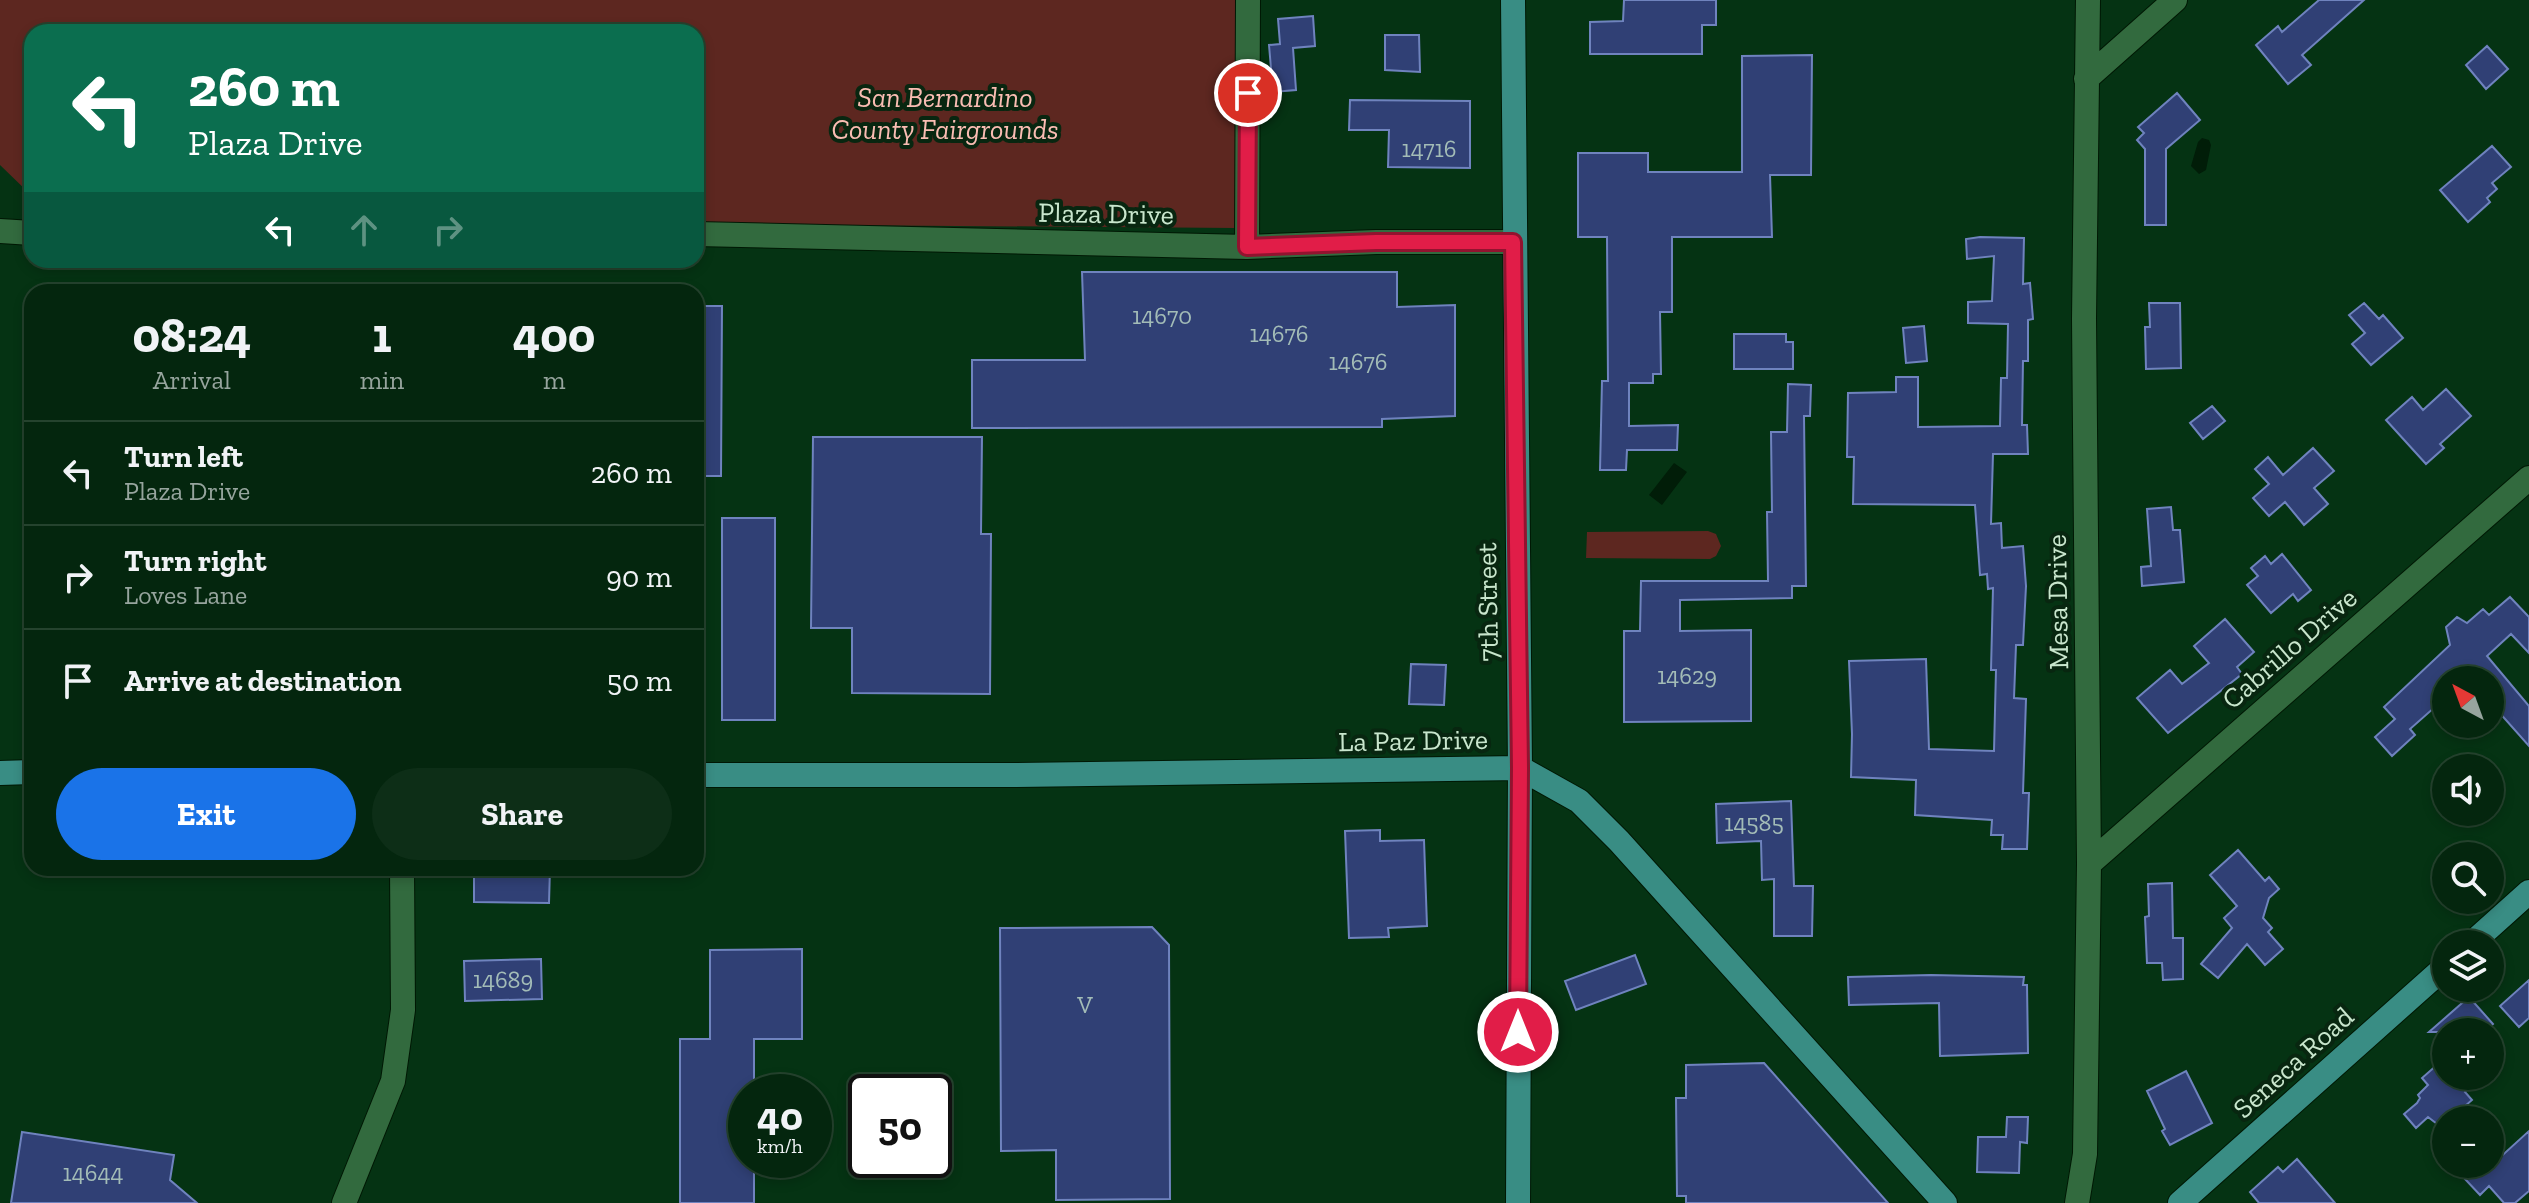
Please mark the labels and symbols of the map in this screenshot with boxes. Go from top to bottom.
pin [1214,59,1282,127]
park label: San Bernardino County Fairgrounds [831,81,1059,146]
house number: 14716 [1401,134,1457,163]
street label: Plaza Drive [1038,196,1174,231]
house number: 14670 [1132,301,1192,330]
house number: 14676 [1250,319,1308,348]
house number: 14676 [1329,347,1387,376]
street label: Mesa Drive [2040,534,2075,670]
street label: 7th Street [1470,542,1505,662]
street label: Cabrillo Drive [2215,581,2363,716]
house number: 14629 [1657,661,1717,690]
north arrow [2432,666,2504,738]
street label: La Paz Drive [1338,723,1488,758]
house number: 14585 [1724,808,1784,837]
house number: 14689 [473,965,533,994]
house number: V [1076,990,1093,1019]
position arrow [1476,990,1560,1074]
street label: Seneca Road [2226,1000,2360,1125]
speed limit sign: 50 [848,1074,952,1178]
house number: 14644 [63,1158,123,1187]

